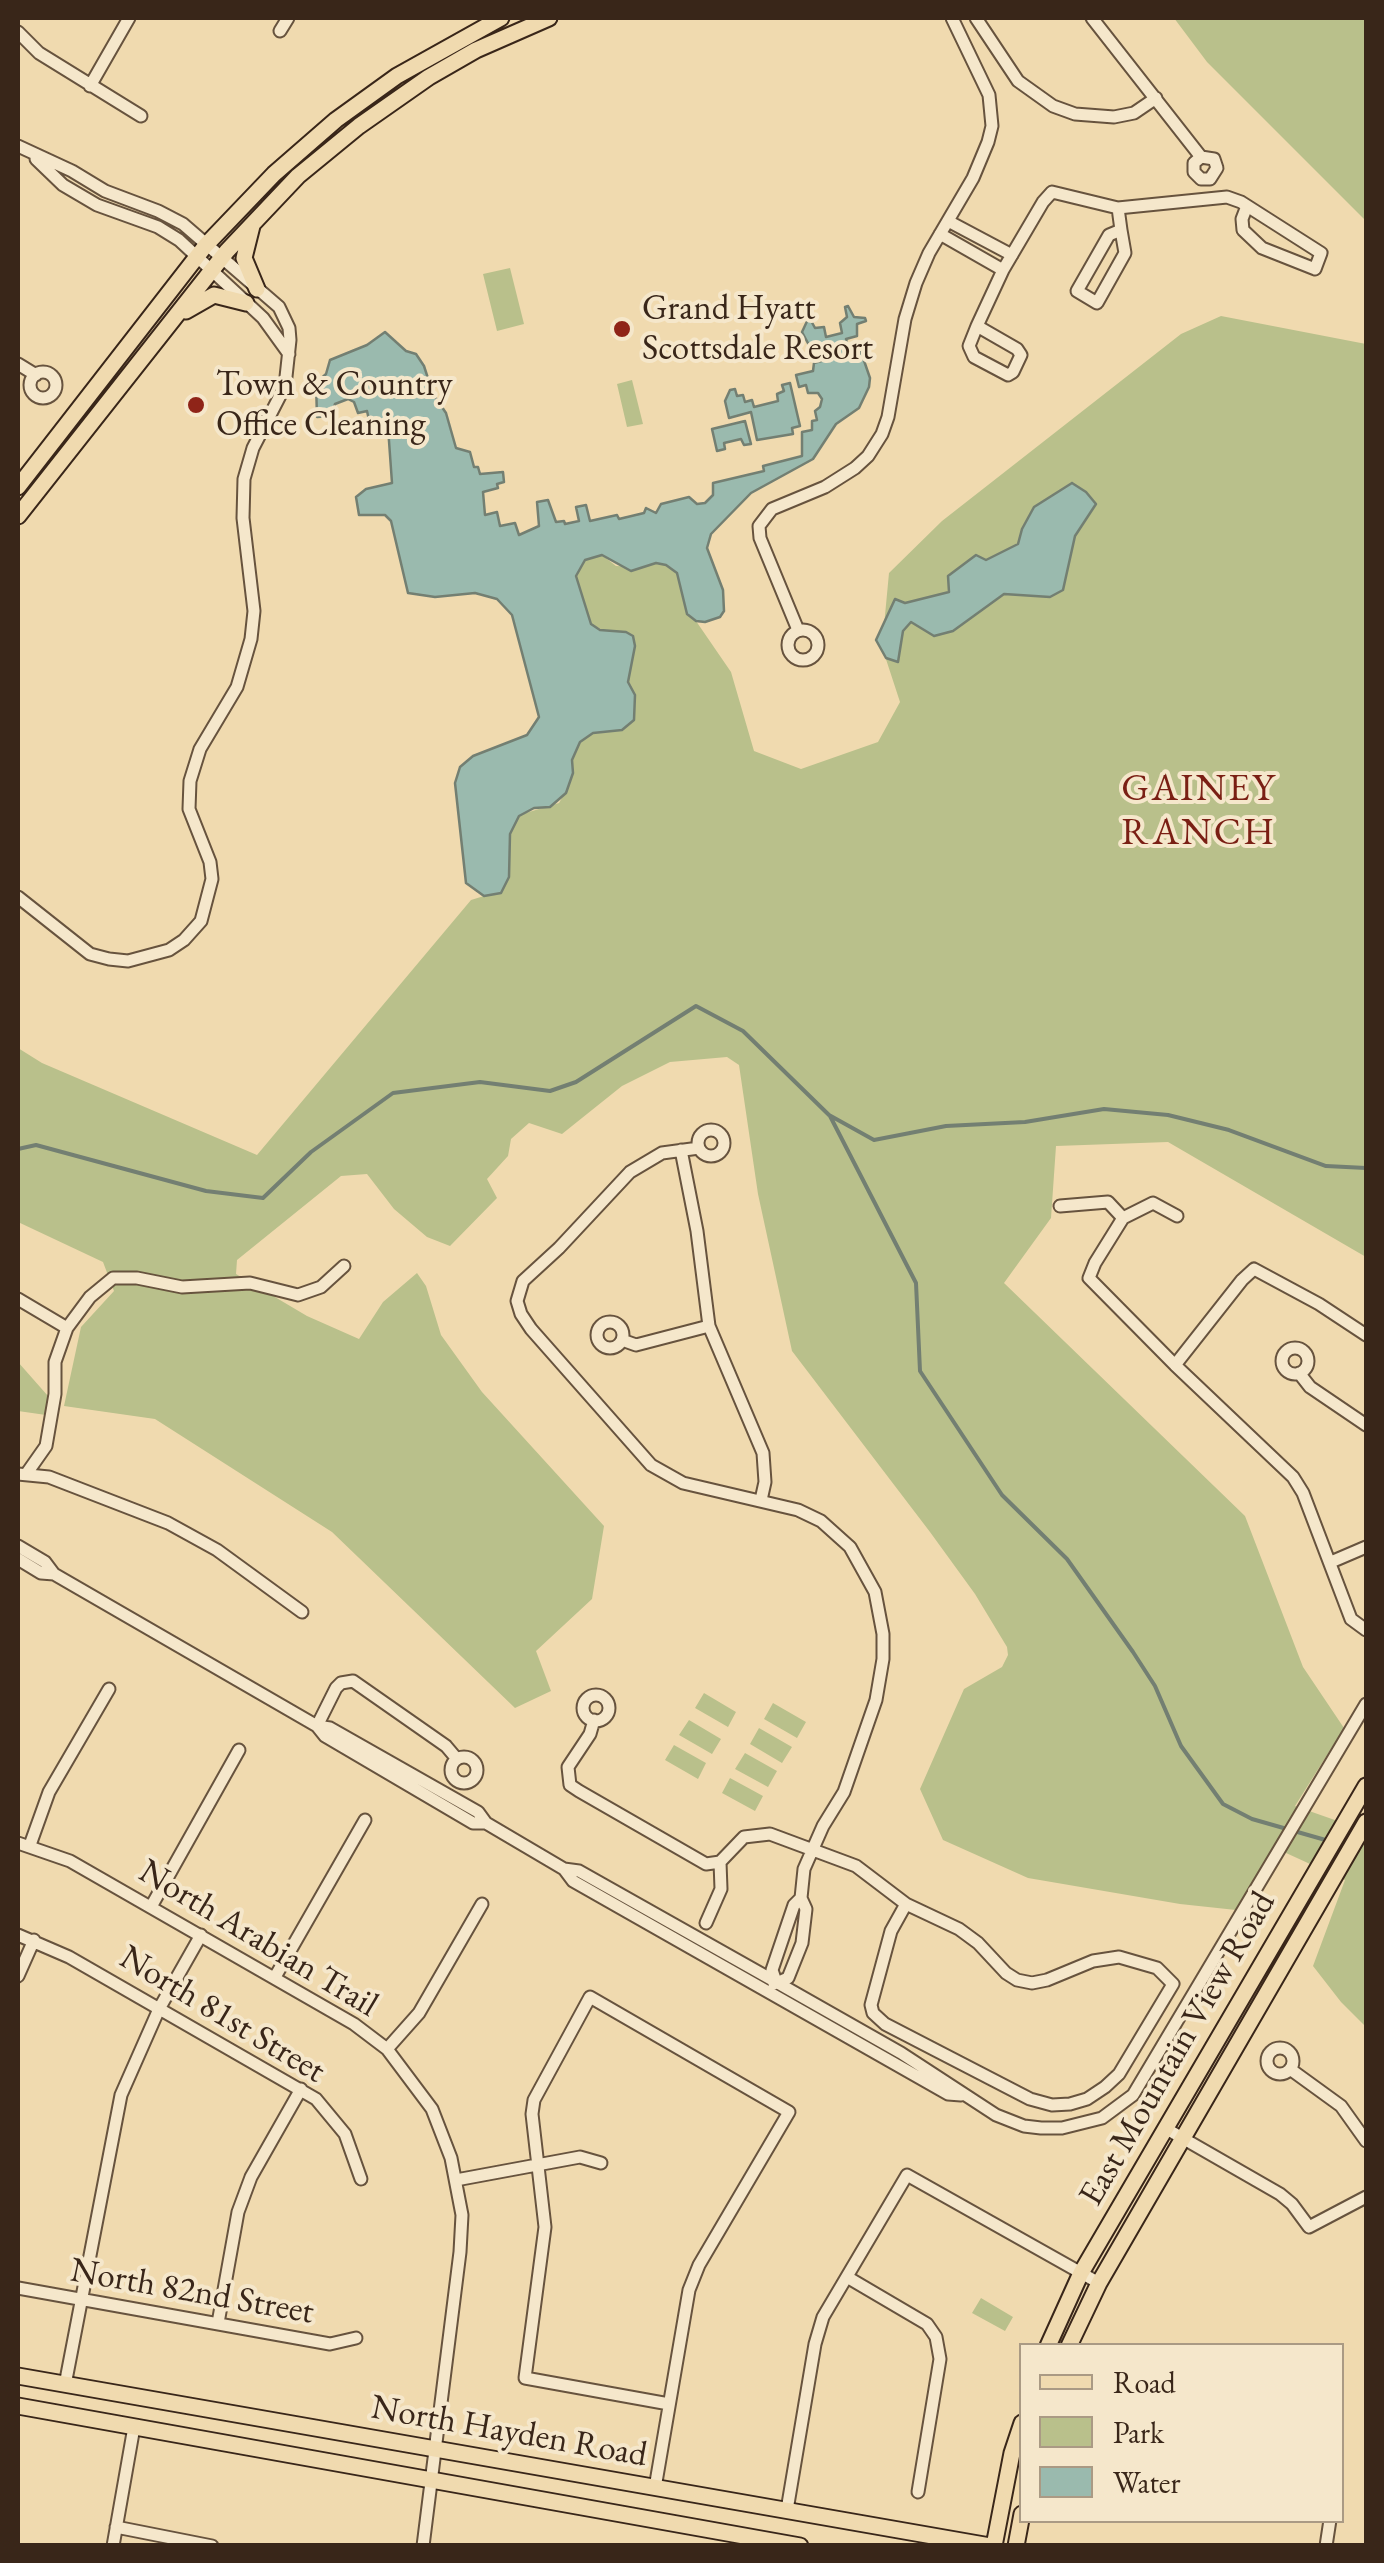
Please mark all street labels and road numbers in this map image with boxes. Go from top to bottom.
street label: North Arabian Trail [131,1851,385,2027]
street label: East Mountain View Road [1071,1885,1285,2213]
street label: North 81st Street [112,1937,332,2093]
street label: North 82nd Street [67,2250,317,2334]
street label: North Hayden Road [368,2387,650,2477]

